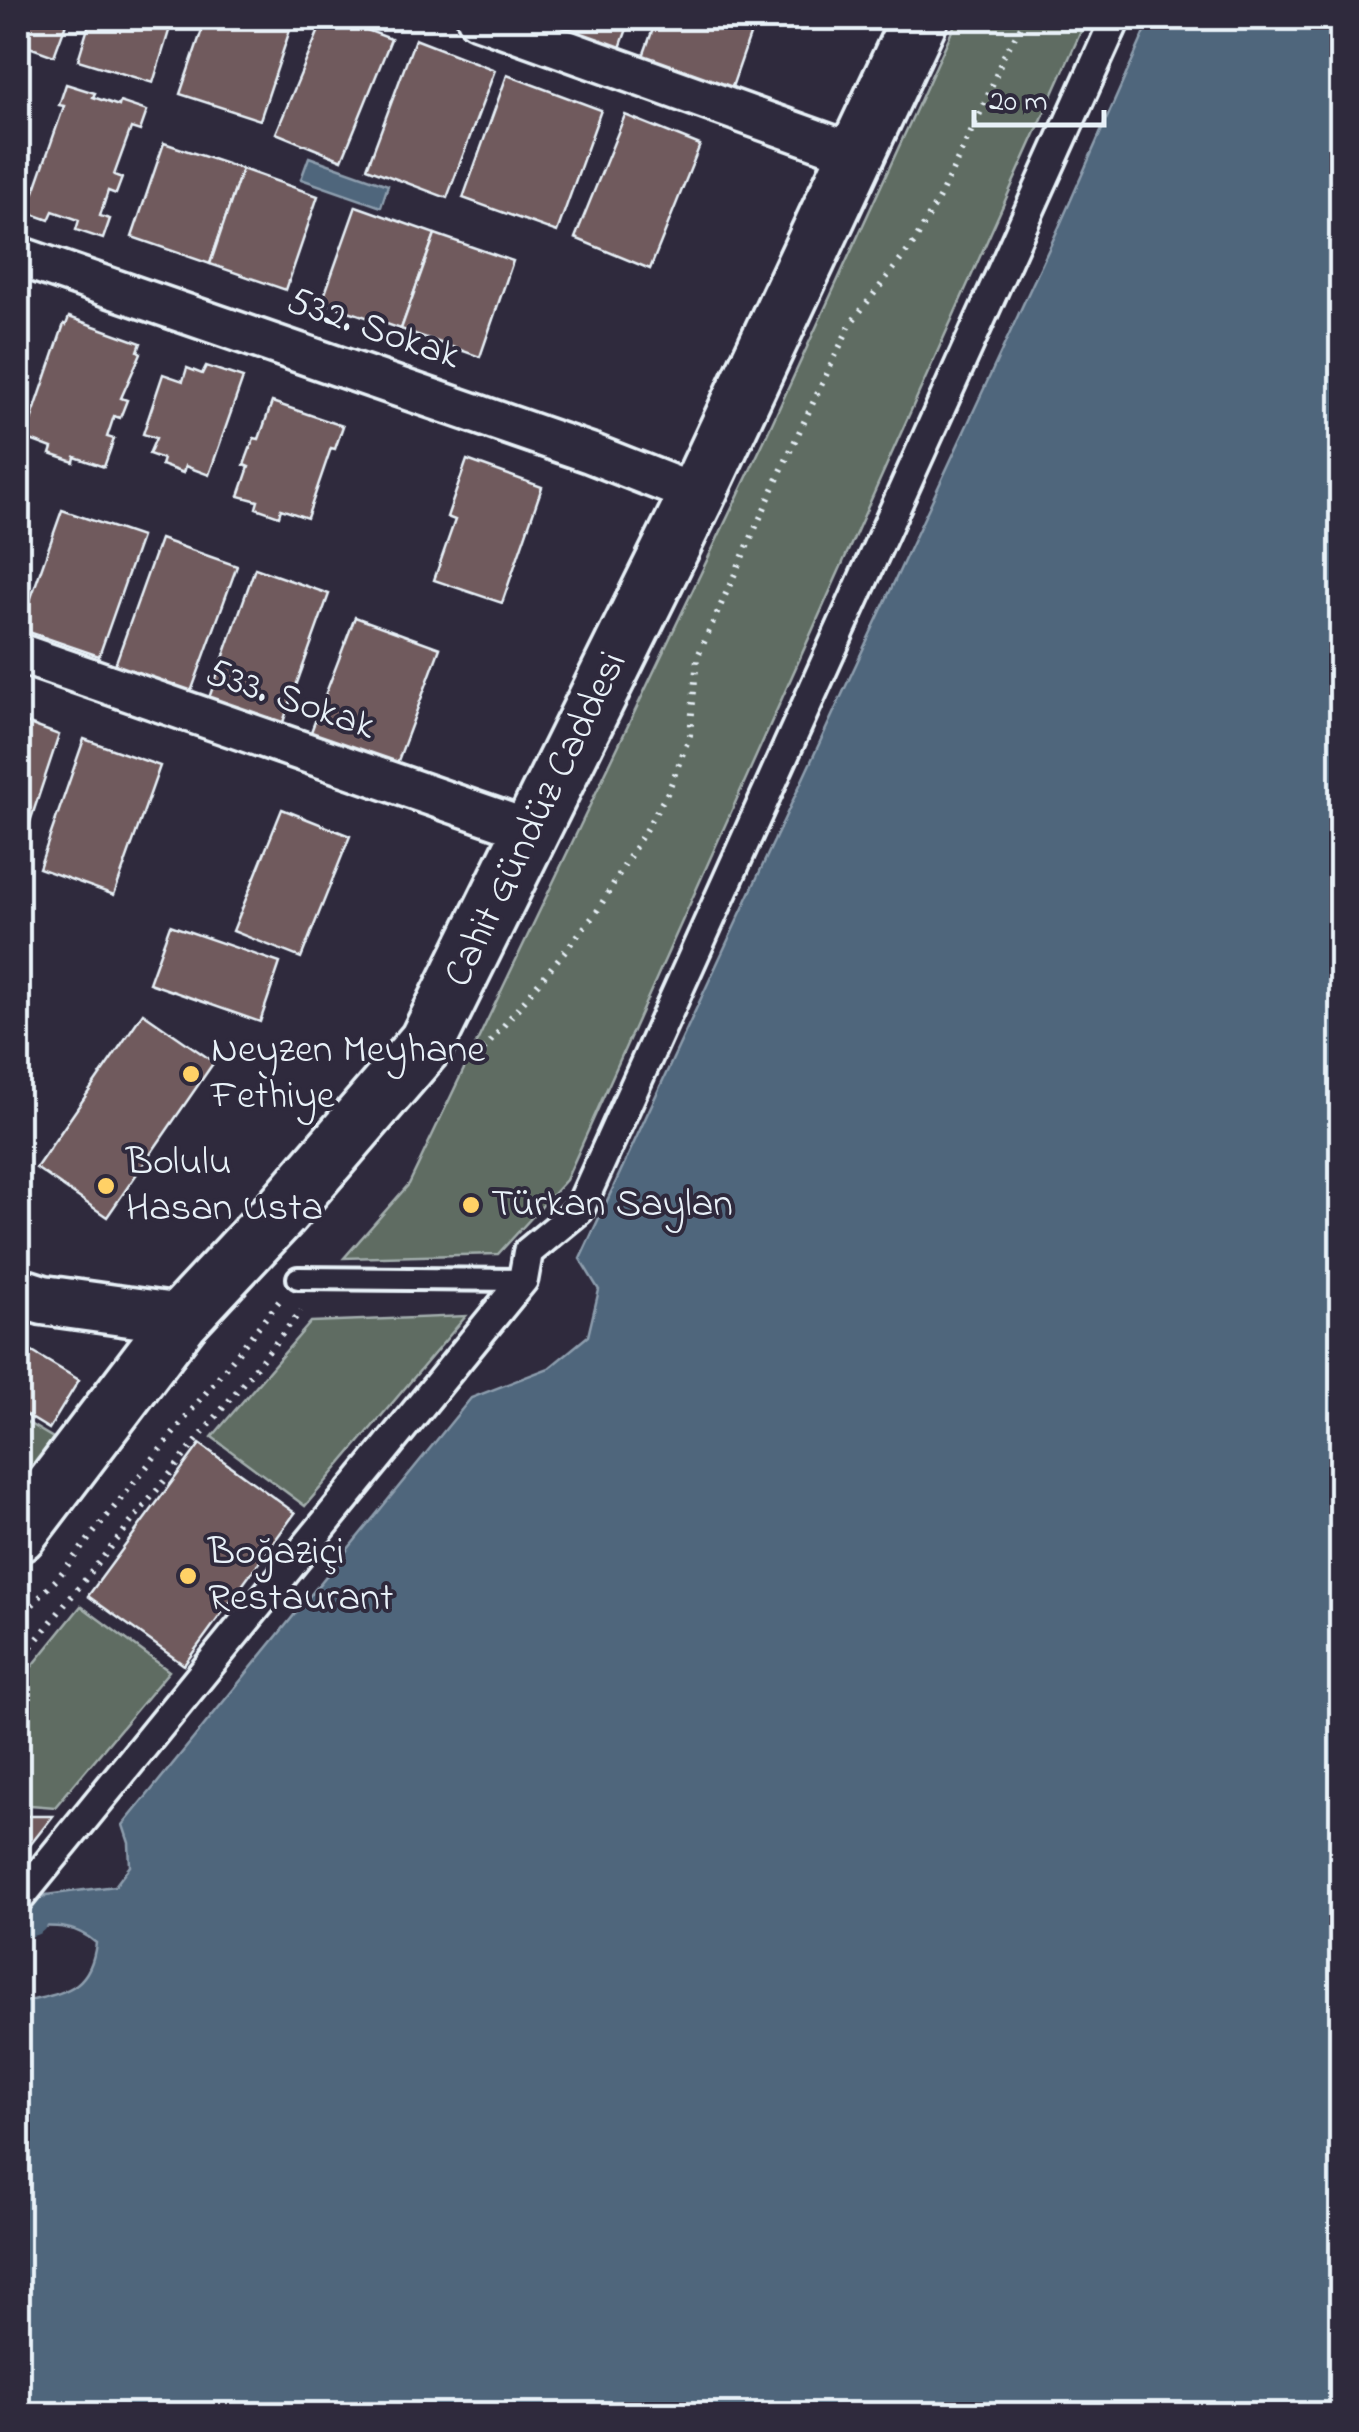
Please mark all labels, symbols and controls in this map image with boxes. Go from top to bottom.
scale bar [974,65,1104,127]
text: 20 m [989,81,1048,125]
street label: 532. Sokak [279,273,468,387]
street label: Cahit Gündüz Caddesi [430,642,644,998]
street label: 533. Sokak [197,644,383,758]
place label: Neyzen Meyhane Fethiye [210,1022,485,1127]
marker: Neyzen Meyhane Fethiye [180,1063,202,1085]
place label: Bolulu Hasan Usta [125,1134,323,1239]
marker: Bolulu Hasan Usta [95,1175,117,1197]
place label: Türkan Saylan [491,1176,733,1235]
marker: Türkan Saylan [460,1194,482,1216]
place label: Boğaziçi Restaurant [207,1524,393,1629]
marker: Boğaziçi Restaurant [177,1565,199,1587]

